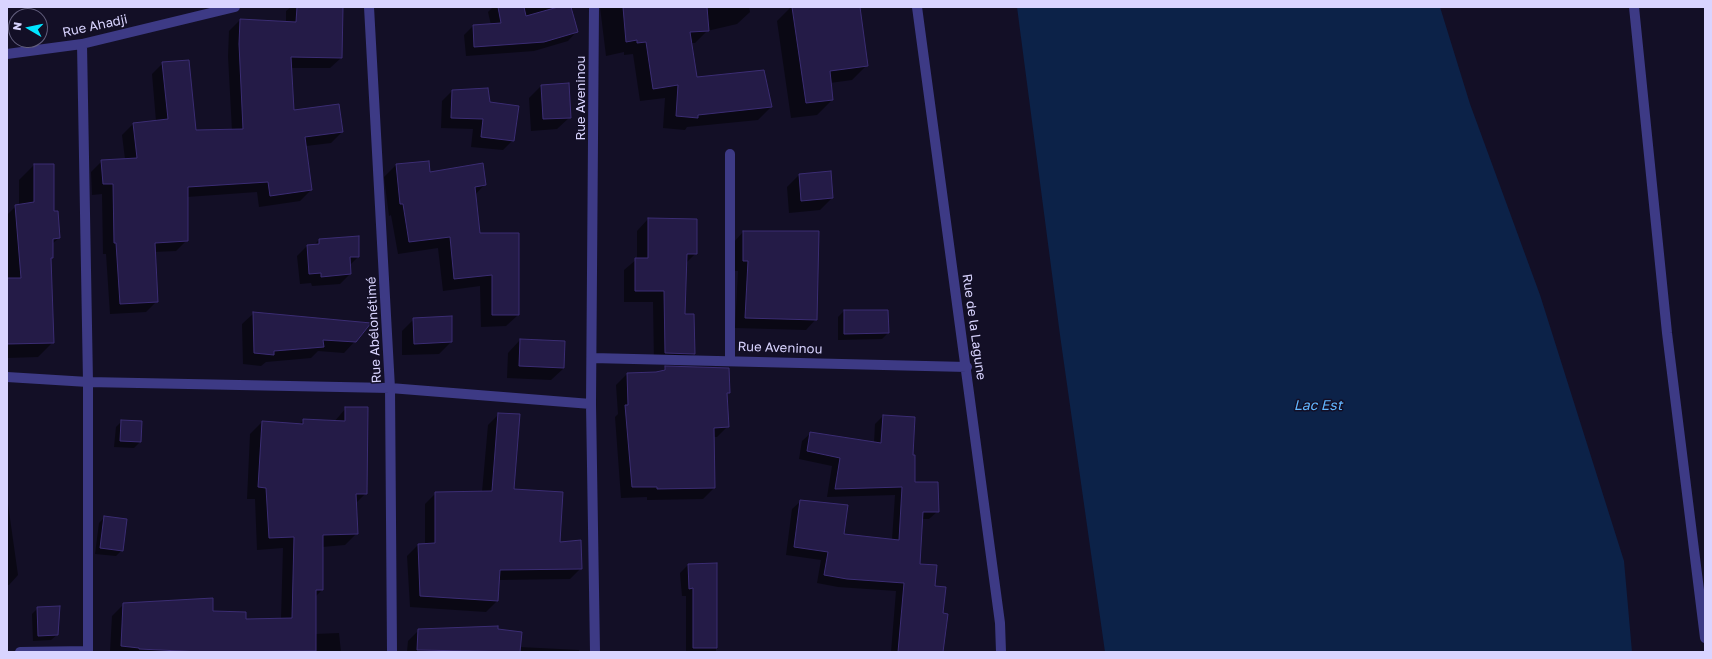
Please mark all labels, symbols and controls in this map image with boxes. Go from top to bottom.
north arrow [8,8,48,48]
street label: Rue Ahadji [61,11,129,41]
text: N [10,21,24,31]
street label: Rue Aveninou [573,56,589,140]
street label: Rue de la Lagune [959,273,989,381]
street label: Rue Abélonétimé [363,276,385,384]
street label: Rue Aveninou [737,339,823,357]
water label: Lac Est [1294,398,1342,414]

